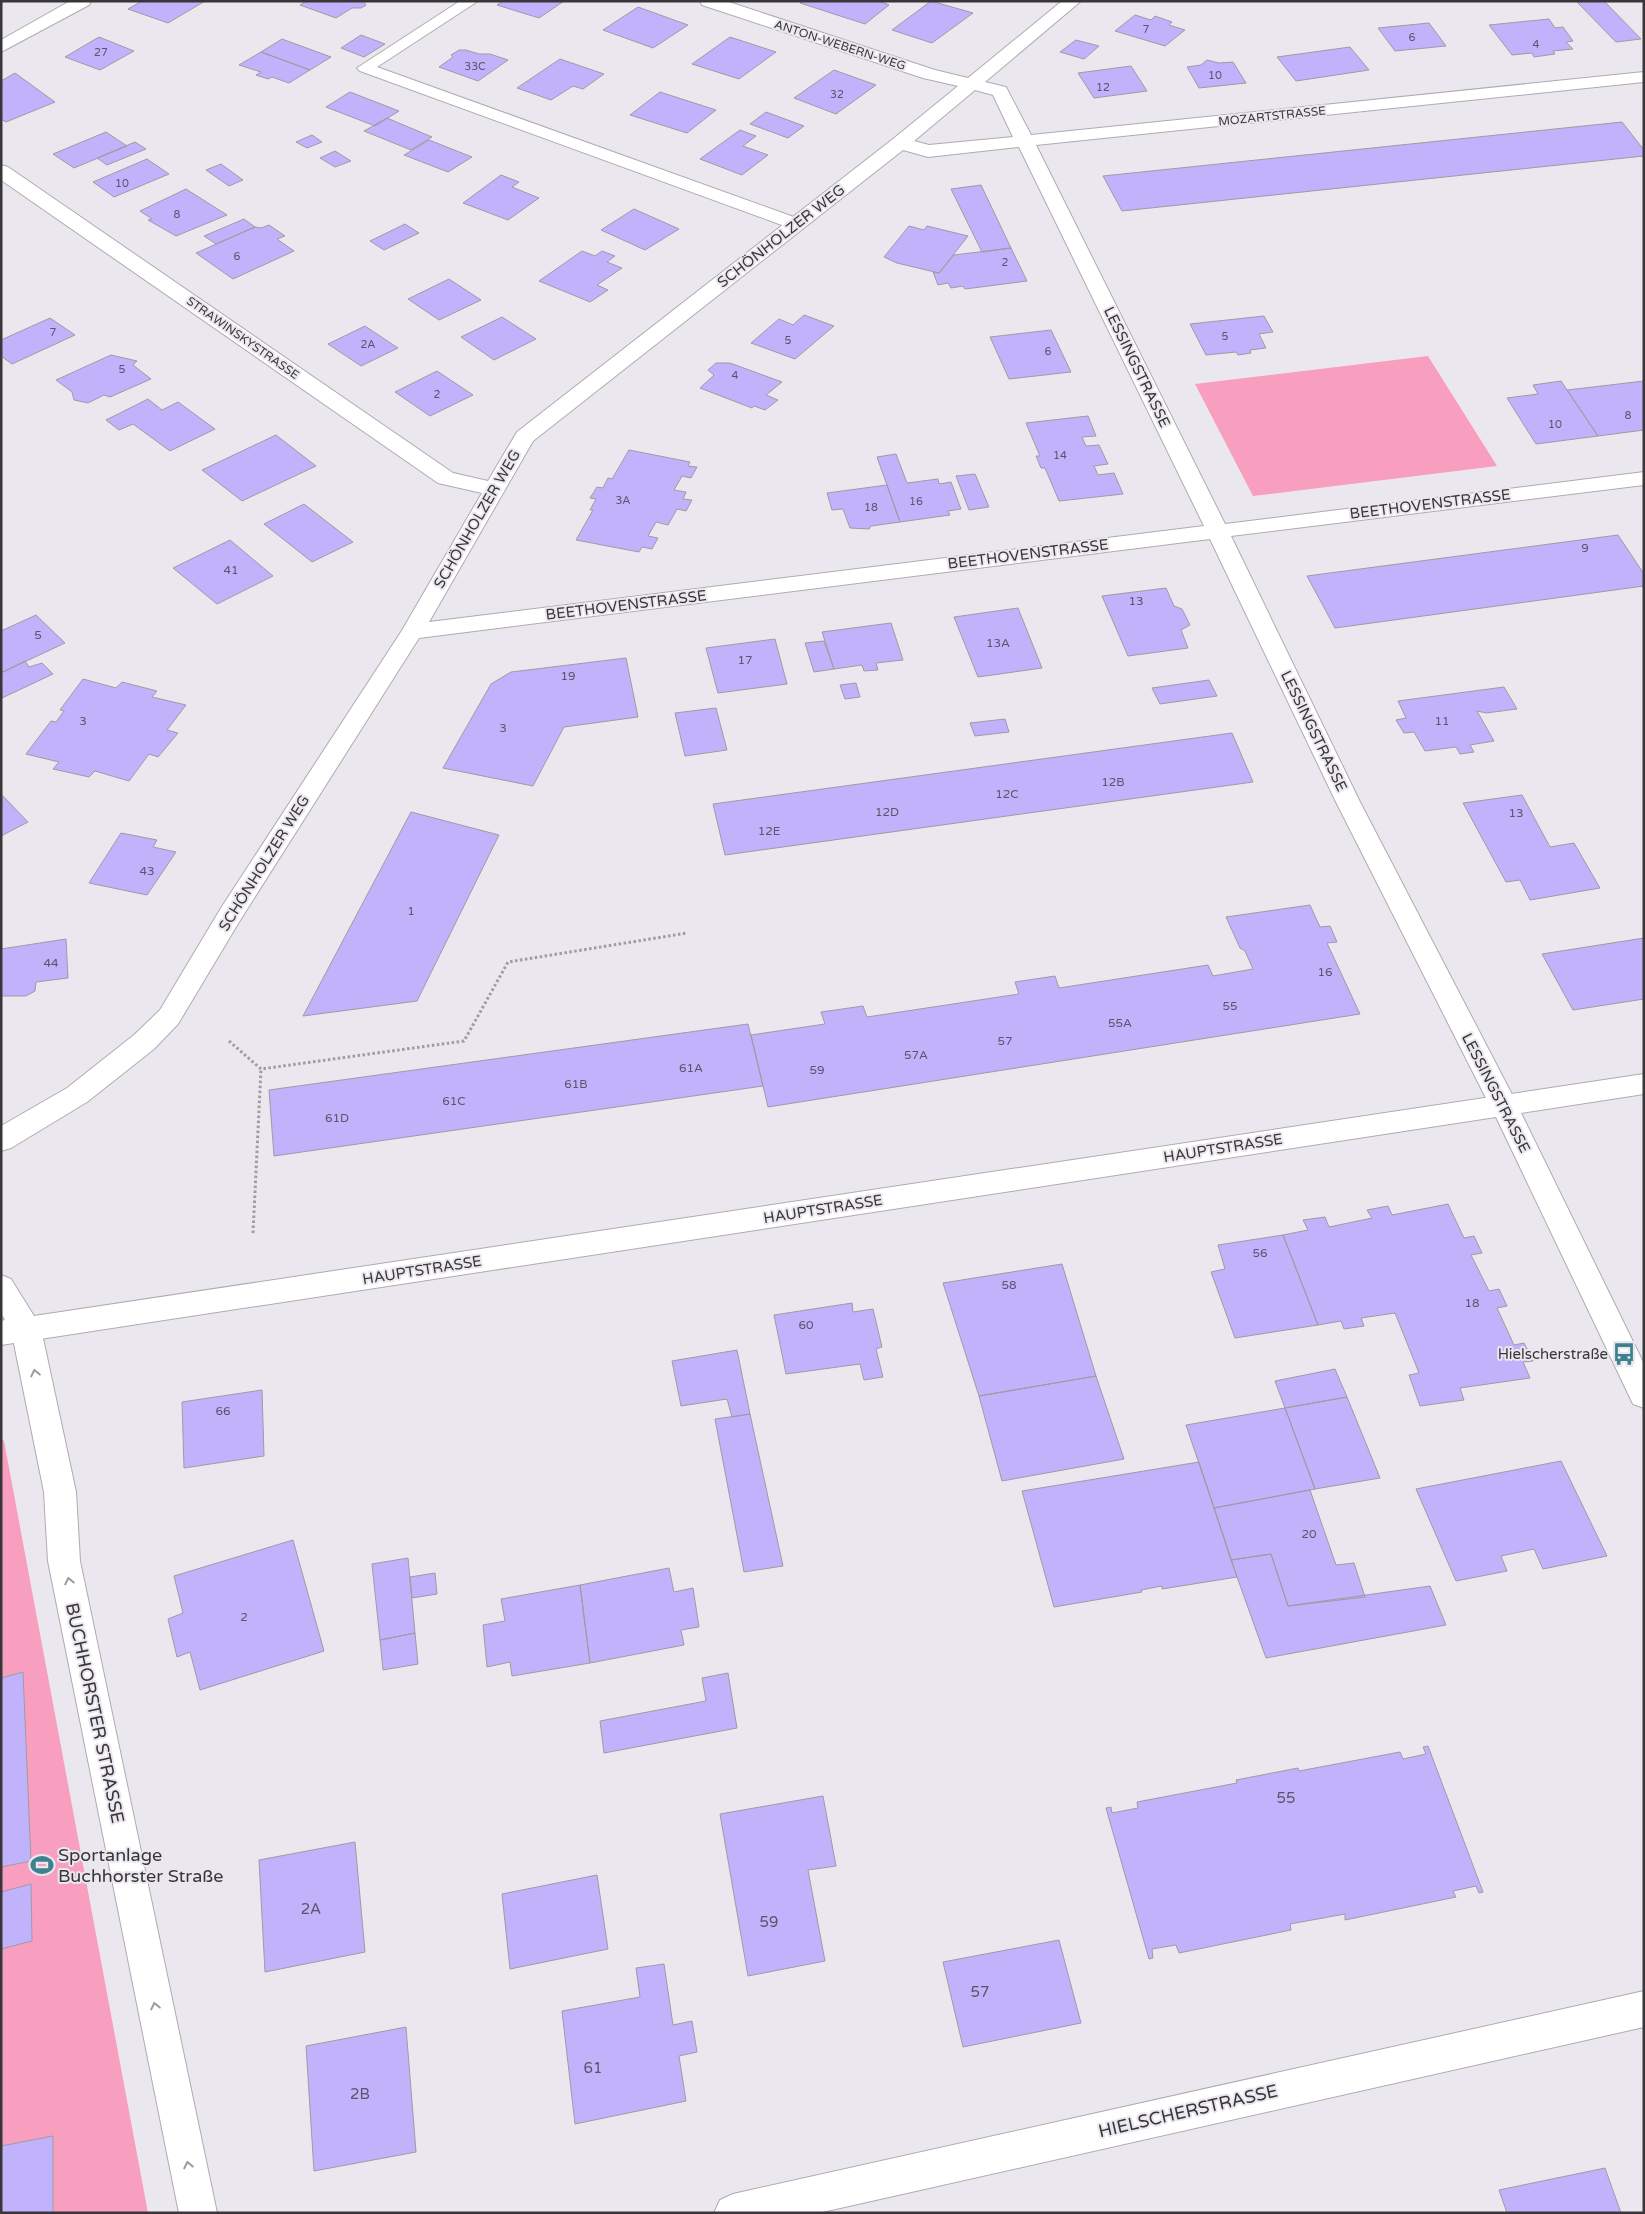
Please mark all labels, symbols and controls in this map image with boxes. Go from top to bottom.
street label: ANTON-WEBERN-WEG [772,17,908,73]
house number: 7 [1143,23,1150,36]
house number: 6 [1409,31,1416,44]
house number: 4 [1533,38,1540,51]
house number: 27 [94,46,108,59]
house number: 33C [464,60,486,73]
house number: 10 [1208,69,1222,82]
house number: 12 [1096,81,1110,94]
house number: 32 [830,88,844,101]
street label: MOZARTSTRASSE [1218,103,1327,129]
house number: 10 [115,177,129,190]
street label: SCHÖNHOLZER WEG [714,181,848,291]
house number: 8 [174,208,181,221]
house number: 6 [234,250,241,263]
house number: 2 [1002,256,1009,269]
street label: STRAWINSKYSTRASSE [184,294,302,382]
street label: LESSINGSTRASSE [1100,304,1174,430]
house number: 7 [50,326,57,339]
house number: 5 [1222,330,1229,343]
house number: 5 [785,334,792,347]
house number: 2A [360,338,376,351]
house number: 6 [1045,345,1052,358]
house number: 5 [119,363,126,376]
house number: 4 [732,369,739,382]
house number: 2 [434,388,441,401]
house number: 8 [1625,409,1632,422]
house number: 10 [1548,418,1562,431]
street label: SCHÖNHOLZER WEG [430,446,524,592]
house number: 14 [1053,449,1067,462]
street label: BEETHOVENSTRASSE [1349,485,1511,523]
house number: 3A [615,494,631,507]
house number: 16 [909,495,923,508]
house number: 18 [864,501,878,514]
street label: BEETHOVENSTRASSE [947,535,1109,573]
house number: 9 [1581,541,1589,555]
house number: 41 [223,563,239,577]
street label: BEETHOVENSTRASSE [545,586,707,624]
house number: 13 [1128,594,1144,608]
house number: 5 [34,628,42,642]
house number: 13A [986,636,1010,650]
house number: 17 [737,653,753,667]
street label: LESSINGSTRASSE [1277,668,1351,794]
house number: 19 [560,669,576,683]
house number: 3 [79,714,87,728]
house number: 11 [1434,714,1450,728]
house number: 3 [499,721,507,735]
house number: 12B [1101,775,1125,789]
house number: 12C [995,787,1019,801]
street label: SCHÖNHOLZER WEG [215,792,313,934]
house number: 12D [875,805,899,819]
house number: 13 [1508,806,1524,820]
house number: 12E [758,824,781,838]
house number: 43 [139,864,155,878]
house number: 1 [407,904,415,918]
house number: 44 [43,956,59,970]
house number: 16 [1317,965,1333,979]
house number: 55 [1222,999,1238,1013]
house number: 55A [1108,1016,1132,1030]
street label: LESSINGSTRASSE [1458,1030,1534,1156]
house number: 57 [997,1034,1013,1048]
house number: 57A [904,1048,928,1062]
house number: 61A [679,1061,703,1075]
house number: 59 [809,1063,825,1077]
house number: 61B [564,1077,588,1091]
house number: 61C [442,1094,466,1108]
house number: 61D [325,1111,349,1125]
street label: HAUPTSTRASSE [1162,1130,1284,1166]
street label: HAUPTSTRASSE [762,1191,884,1227]
house number: 56 [1252,1246,1268,1260]
street label: HAUPTSTRASSE [361,1252,483,1288]
house number: 58 [1001,1278,1017,1292]
house number: 18 [1464,1296,1480,1310]
house number: 60 [798,1318,814,1332]
bus stop icon: Hielscherstraße [1611,1341,1637,1367]
place label: Hielscherstraße [1498,1345,1608,1363]
one-way arrow [31,1368,41,1377]
house number: 66 [215,1404,231,1418]
house number: 20 [1301,1527,1317,1541]
one-way arrow [64,1577,74,1586]
street label: BUCHHORSTER STRASSE [61,1601,129,1825]
house number: 2 [240,1610,248,1624]
house number: 55 [1277,1789,1295,1807]
place label: Sportanlage Buchhorster Straße [58,1844,223,1887]
sports icon: Sportanlage Buchhorster Straße [29,1852,55,1878]
house number: 2A [301,1900,321,1918]
house number: 59 [760,1913,778,1931]
house number: 57 [971,1983,989,2001]
one-way arrow [151,2001,161,2010]
house number: 61 [584,2059,602,2077]
street label: HIELSCHERSTRASSE [1096,2080,1280,2142]
house number: 2B [350,2085,370,2103]
one-way arrow [183,2161,194,2169]

